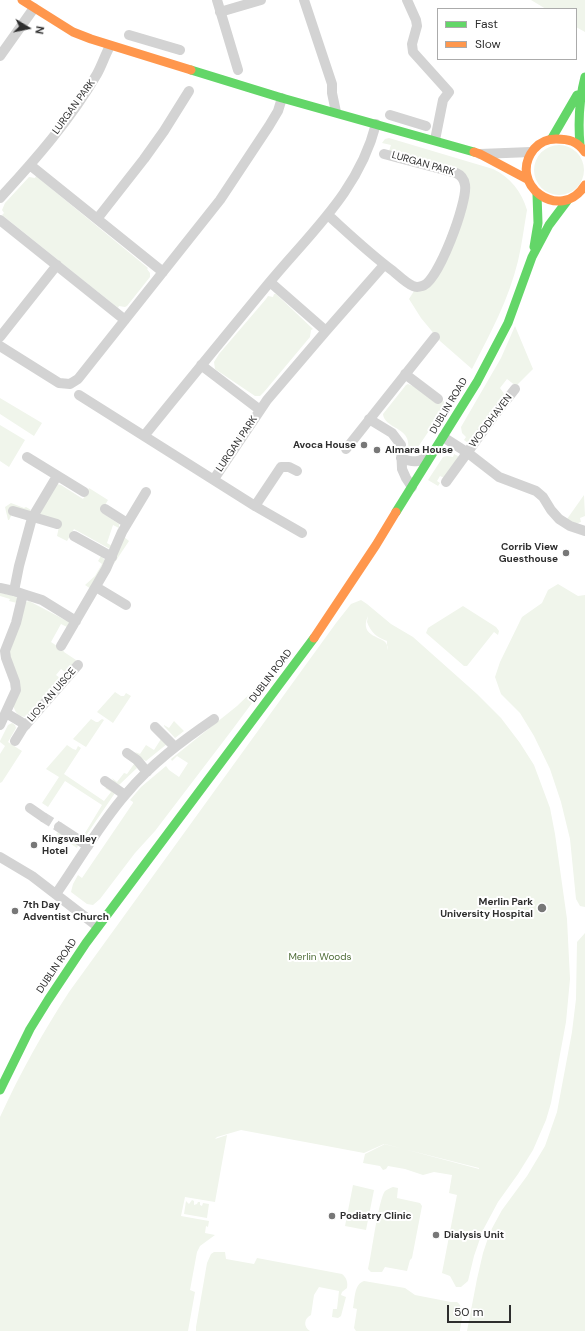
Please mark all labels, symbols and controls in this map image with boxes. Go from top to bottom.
north arrow [8,8,48,48]
legend [437,8,577,60]
text: Fast [475,16,498,32]
text: N [32,25,47,35]
text: Slow [475,36,501,52]
street label: LURGAN PARK [50,77,98,137]
street label: LURGAN PARK [390,149,456,179]
street label: DUBLIN ROAD [428,376,470,436]
street label: WOODHAVEN [467,392,515,450]
street label: LURGAN PARK [214,414,260,474]
place label: Avoca House [293,439,356,451]
marker: Avoca House [359,440,369,450]
place label: Almara House [385,444,453,456]
marker: Almara House [372,445,382,455]
place label: Corrib View Guesthouse [499,541,558,564]
marker: Corrib View Guesthouse [561,548,571,558]
street label: DUBLIN ROAD [247,647,295,705]
street label: LIOS AN UISCE [25,666,79,724]
place label: Kingsvalley Hotel [42,833,97,856]
marker: Kingsvalley Hotel [29,840,39,850]
place label: Merlin Park University Hospital [440,896,533,920]
place label: 7th Day Adventist Church [23,899,109,922]
marker: Merlin Park University Hospital [536,902,548,914]
marker: 7th Day Adventist Church [10,906,20,916]
street label: DUBLIN ROAD [34,936,80,996]
park label: Merlin Woods [288,951,352,963]
place label: Podiatry Clinic [340,1210,412,1222]
marker: Podiatry Clinic [327,1211,337,1221]
place label: Dialysis Unit [444,1229,504,1241]
marker: Dialysis Unit [431,1230,441,1240]
scale bar [449,1297,513,1323]
text: 50 m [454,1304,483,1320]

